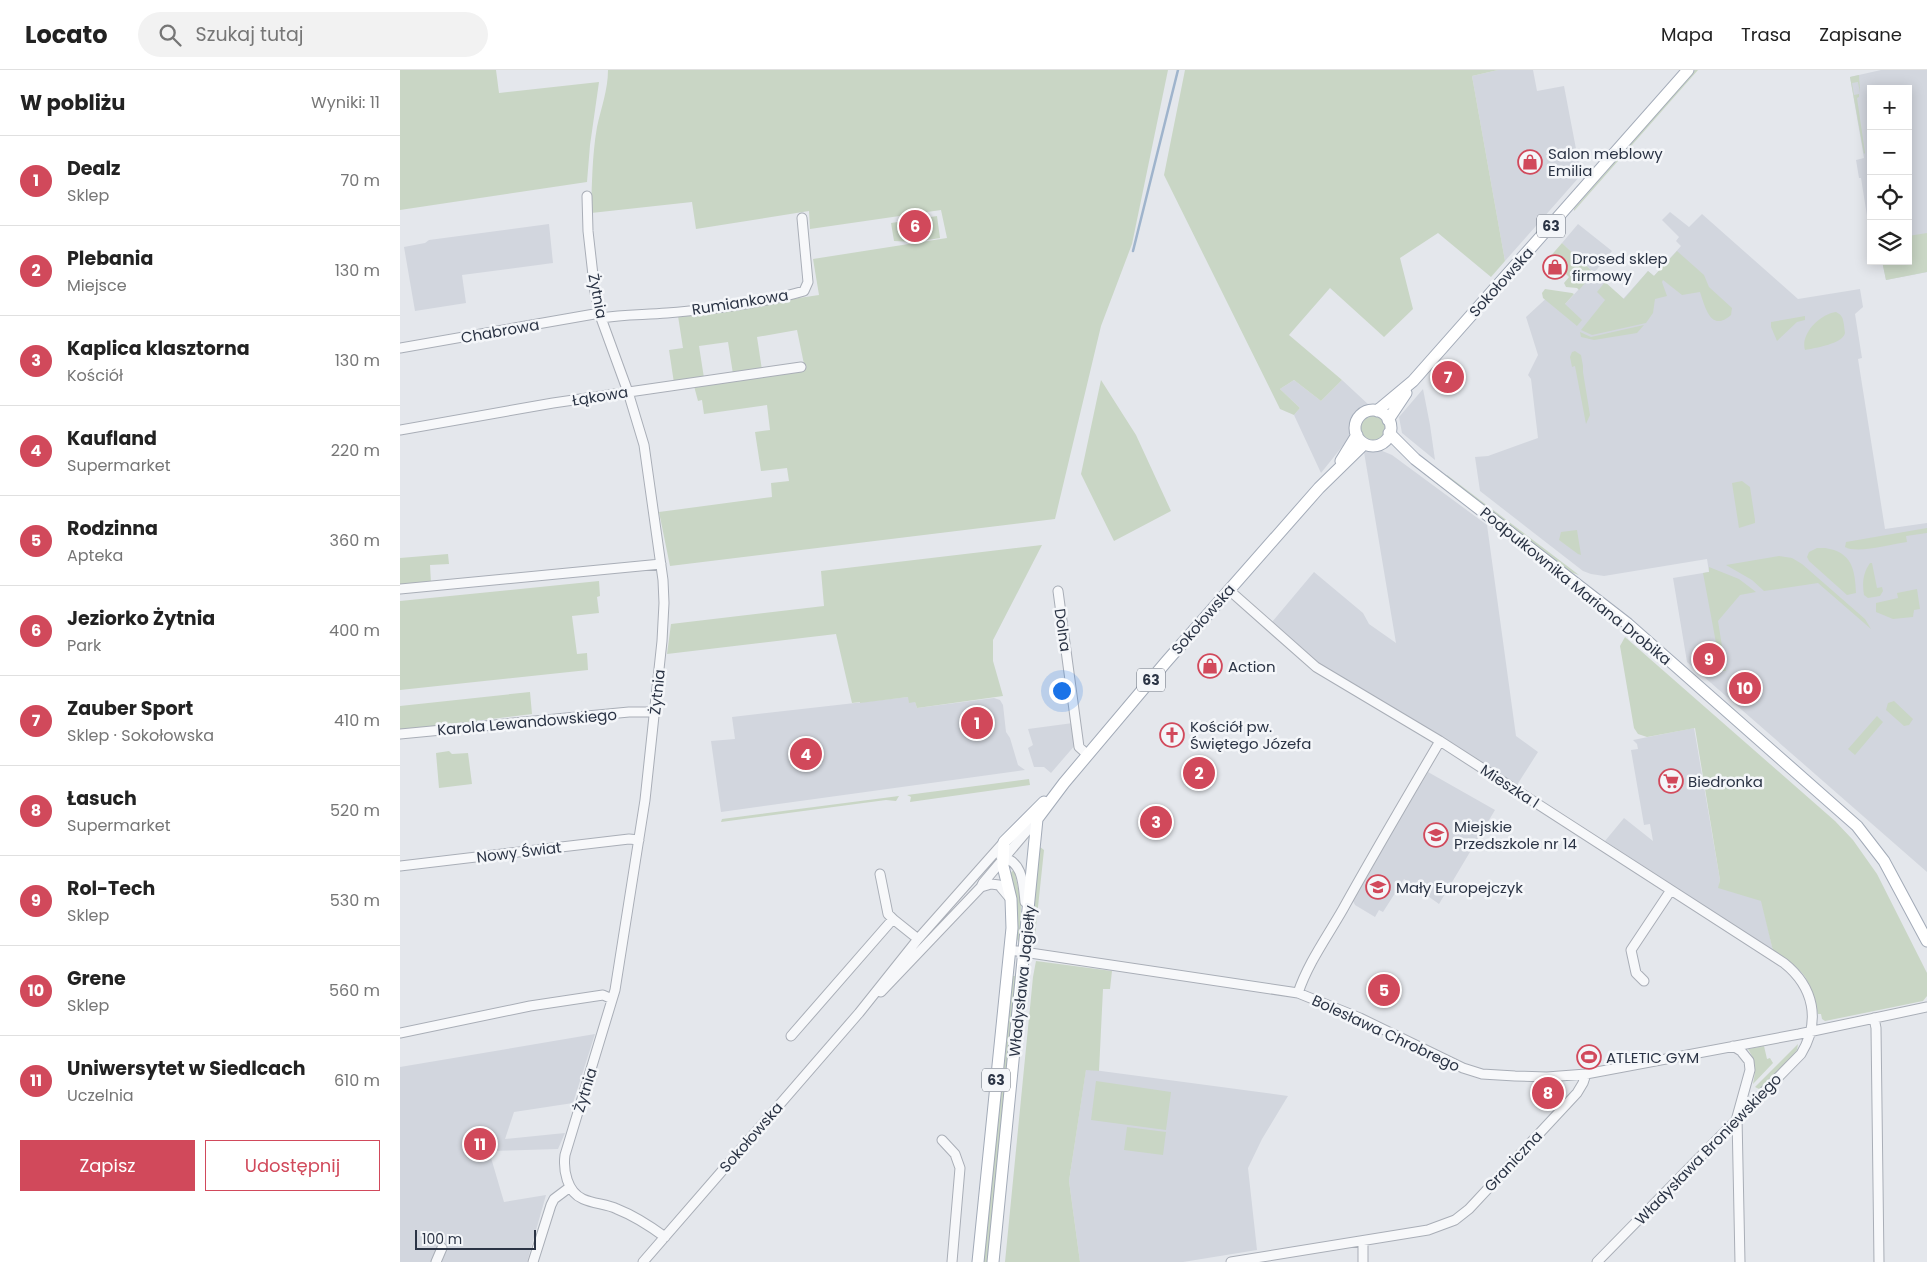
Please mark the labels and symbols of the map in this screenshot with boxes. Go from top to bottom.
place label: Salon meblowy Emilia [1548,143,1663,181]
shop icon: Salon meblowy Emilia [1517,149,1543,175]
pin: 6 [899,207,931,245]
road number: 63 [1537,214,1565,238]
street label: Sokołowska [1464,243,1538,321]
place label: Drosed sklep firmowy [1572,248,1668,286]
shop icon: Drosed sklep firmowy [1542,254,1568,280]
street label: Żytnia [583,272,613,320]
street label: Rumiankowa [690,284,790,320]
street label: Chabrowa [459,314,541,348]
pin: 7 [1432,358,1464,396]
street label: Łąkowa [570,381,630,411]
street label: Podpułkownika Mariana Drobika [1476,502,1676,670]
street label: Sokołowska [1167,579,1239,659]
street label: Dolna [1050,607,1076,653]
pin: 9 [1693,640,1725,678]
shop icon: Action [1197,653,1223,679]
place label: Action [1228,656,1276,677]
street label: Żytnia [644,668,670,716]
road number: 63 [1137,668,1165,692]
pin: 10 [1729,669,1761,707]
your location [1049,678,1075,704]
street label: Karola Lewandowskiego [436,704,618,740]
pin: 1 [961,704,993,742]
place label: Kościół pw. Świętego Józefa [1190,716,1311,754]
church icon: Kościół pw. Świętego Józefa [1159,722,1185,748]
pin: 4 [790,735,822,773]
pin: 2 [1183,754,1215,792]
street label: Mieszka I [1477,759,1543,813]
supermarket icon: Biedronka [1658,768,1684,794]
place label: Biedronka [1688,771,1763,792]
pin: 3 [1140,803,1172,841]
place label: Miejskie Przedszkole nr 14 [1454,816,1577,854]
school or university icon: Miejskie Przedszkole nr 14 [1423,822,1449,848]
street label: Nowy Świat [475,836,563,868]
school or university icon: Mały Europejczyk [1365,874,1391,900]
place label: Mały Europejczyk [1396,877,1523,898]
street label: Władysława Jagiełły [1004,904,1040,1058]
pin: 5 [1368,971,1400,1009]
street label: Bolesława Chrobrego [1309,989,1463,1077]
sports icon: ATLETIC GYM [1576,1044,1602,1070]
place label: ATLETIC GYM [1606,1047,1699,1068]
street label: Żytnia [568,1065,602,1115]
road number: 63 [982,1068,1010,1092]
street label: Władysława Broniewskiego [1630,1069,1786,1229]
pin: 8 [1532,1074,1564,1112]
street label: Sokołowska [715,1097,787,1177]
pin: 11 [464,1125,496,1163]
street label: Graniczna [1479,1126,1547,1196]
scale bar [415,1227,536,1250]

